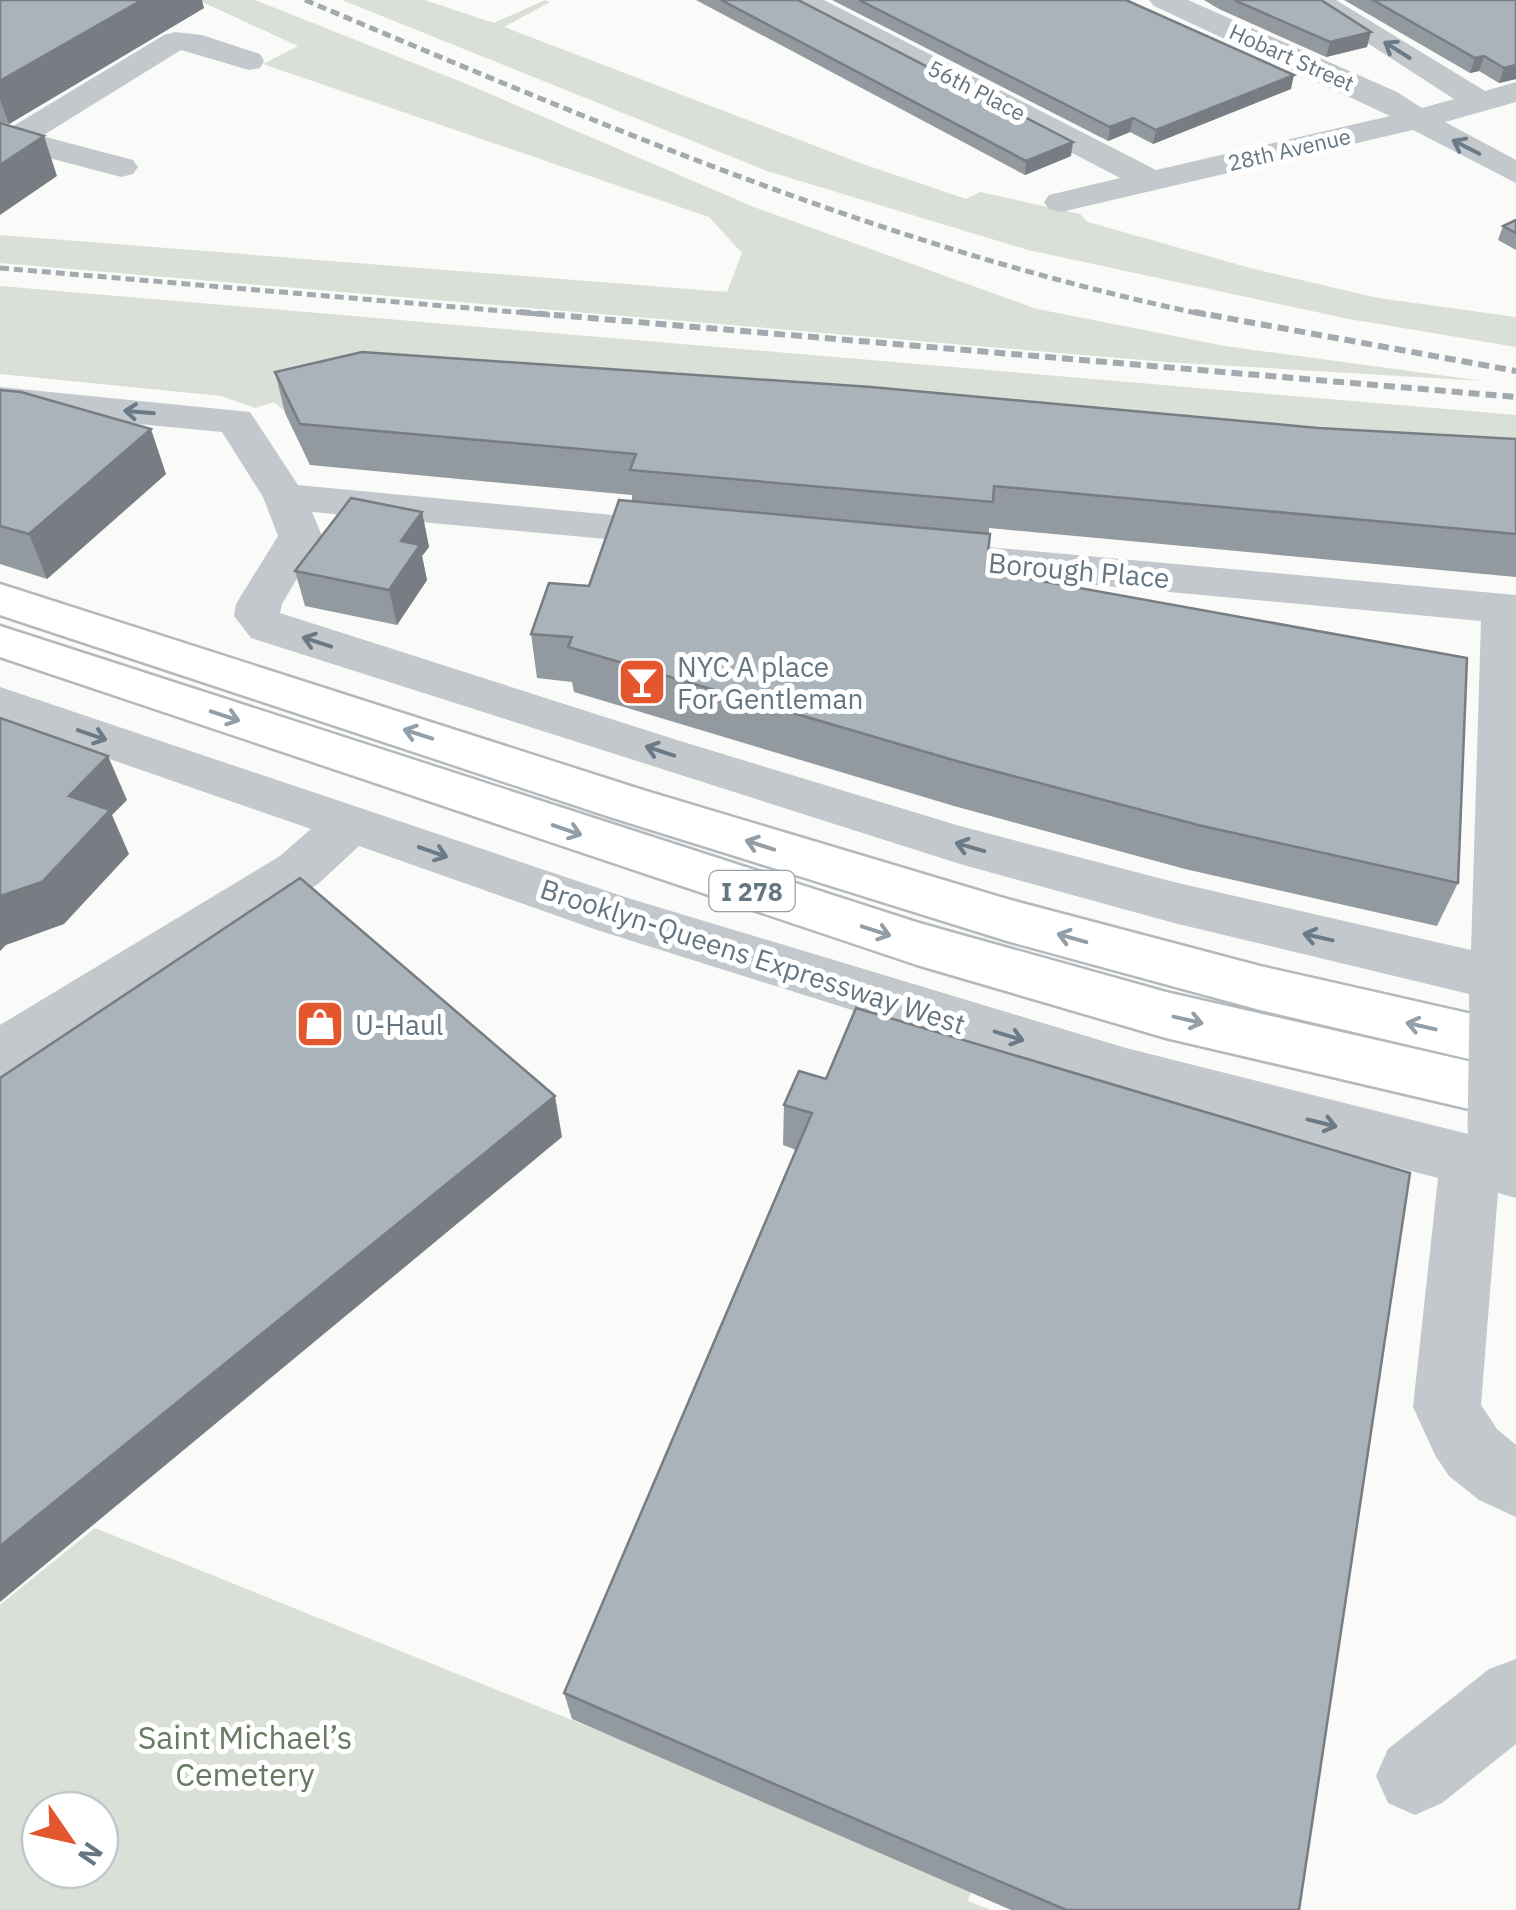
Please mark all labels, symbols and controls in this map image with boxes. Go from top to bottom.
street label: Hobart Street [1225,17,1359,97]
one-way arrow [1383,40,1412,60]
street label: 56th Place [923,53,1031,127]
street label: 28th Avenue [1225,121,1353,177]
one-way arrow [1452,137,1482,156]
one-way arrow [123,402,155,421]
street label: Borough Place [987,544,1171,596]
one-way arrow [301,632,333,650]
place label: NYC A place For Gentleman [677,648,863,717]
bar icon: NYC A place For Gentleman [616,656,668,708]
one-way arrow [209,709,241,727]
one-way arrow [402,724,434,742]
one-way arrow [76,727,107,745]
one-way arrow [644,741,676,759]
one-way arrow [551,822,582,840]
one-way arrow [745,834,777,852]
one-way arrow [955,837,986,855]
one-way arrow [416,844,447,862]
street label: Brooklyn-Queens Expressway West [536,870,970,1042]
road number: I 278 [710,871,794,911]
one-way arrow [860,923,891,941]
one-way arrow [1303,927,1335,946]
one-way arrow [1057,928,1088,946]
shop icon: U-Haul [294,998,346,1050]
place label: U-Haul [355,1006,443,1043]
one-way arrow [1171,1012,1203,1030]
one-way arrow [1406,1015,1438,1034]
one-way arrow [993,1028,1024,1046]
one-way arrow [1306,1115,1337,1134]
park label: Saint Michael’s Cemetery [138,1716,352,1795]
north arrow [20,1790,120,1890]
text: N [70,1836,112,1873]

